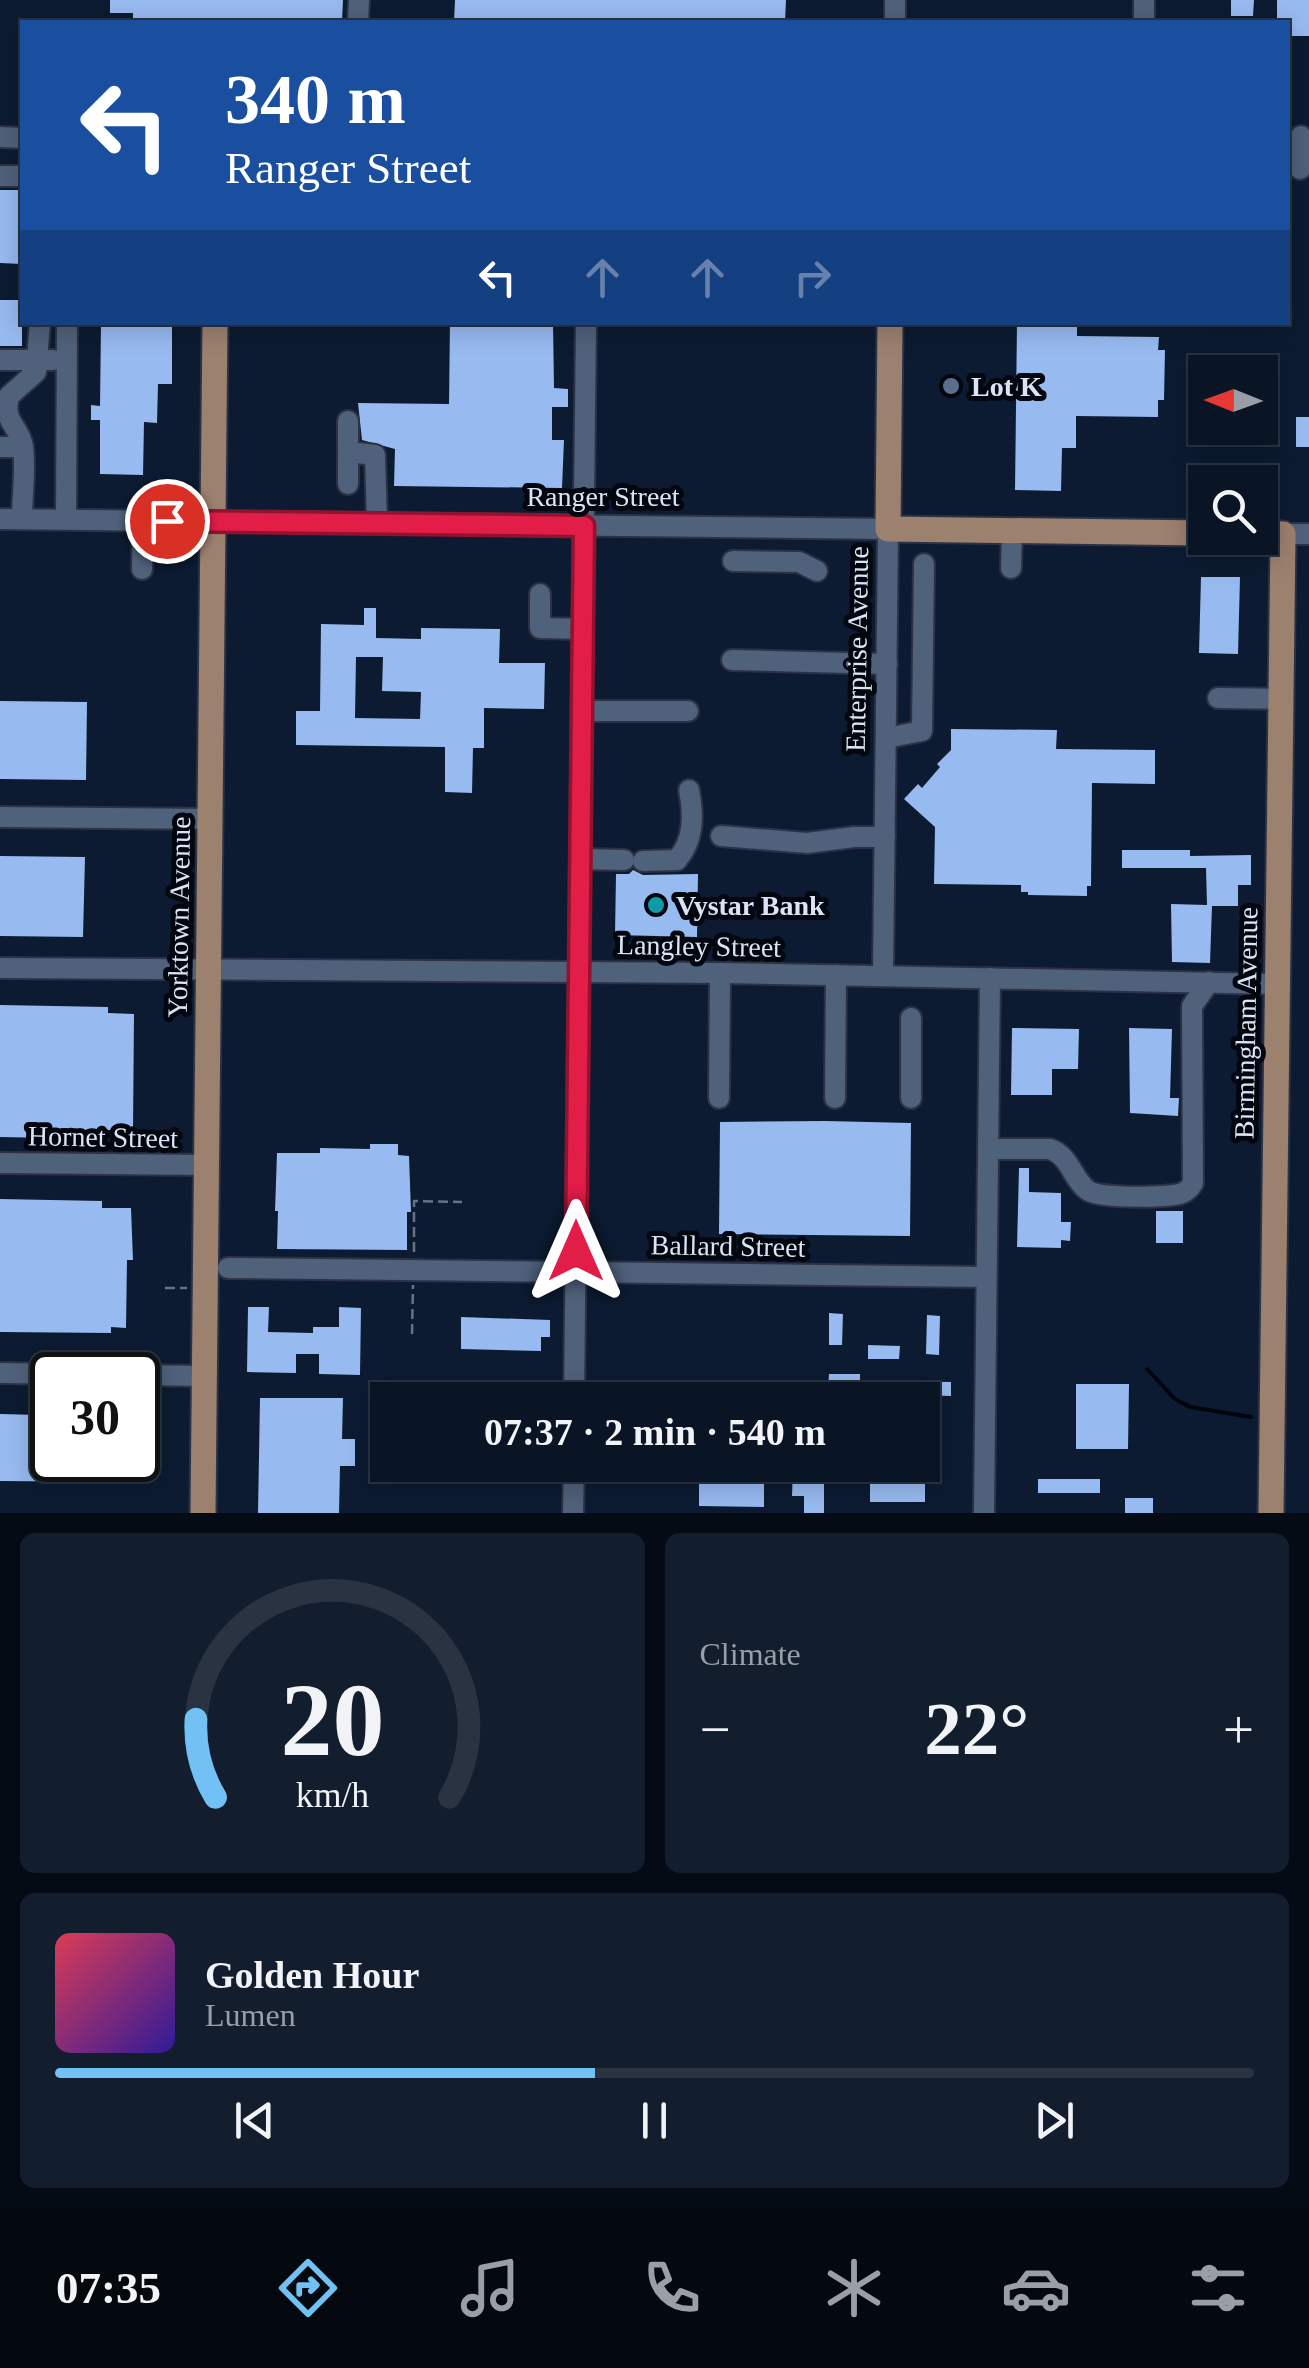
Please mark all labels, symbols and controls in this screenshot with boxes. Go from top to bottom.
icon: left [60,60,190,190]
text: 340 m [225,61,406,138]
text: Ranger Street [225,143,471,193]
icon: left [470,250,525,305]
icon: ahead [575,250,630,305]
icon: ahead [680,250,735,305]
icon: right [785,250,840,305]
north arrow [1188,355,1278,445]
map controls [1188,355,1278,555]
place label: Lot K [971,371,1042,402]
marker: Lot K [940,375,962,397]
button: search [1188,465,1278,555]
pin [125,479,210,564]
street label: Ranger Street [526,481,680,512]
icon: arrive [140,494,195,549]
street label: Enterprise Avenue [840,546,874,752]
street label: Yorktown Avenue [162,816,196,1018]
place label: Vystar Bank [676,890,825,921]
marker: Vystar Bank [645,894,667,916]
street label: Birmingham Avenue [1228,907,1264,1139]
street label: Langley Street [617,929,781,963]
street label: Hornet Street [28,1120,179,1154]
position arrow [524,1199,628,1303]
street label: Ballard Street [650,1229,806,1263]
speed limit sign: 30 [30,1352,160,1482]
text: 07:37 · 2 min · 540 m [484,1411,826,1453]
text: Climate [700,1636,801,1672]
text: 20 [280,1662,384,1777]
text: 22° [924,1687,1029,1770]
text: − [700,1699,731,1760]
text: + [1223,1699,1254,1760]
text: km/h [296,1775,369,1815]
text: Golden Hour [205,1954,419,1996]
text: Lumen [205,1997,296,2033]
icon: previous [227,2093,282,2148]
icon: pause [627,2093,682,2148]
icon: next [1027,2093,1082,2148]
icon: directions [273,2253,343,2323]
icon: music [455,2253,525,2323]
icon: phone [637,2253,707,2323]
icon: climate [819,2253,889,2323]
icon: car [1001,2253,1071,2323]
icon: filters [1183,2253,1253,2323]
text: 07:35 [56,2263,161,2313]

